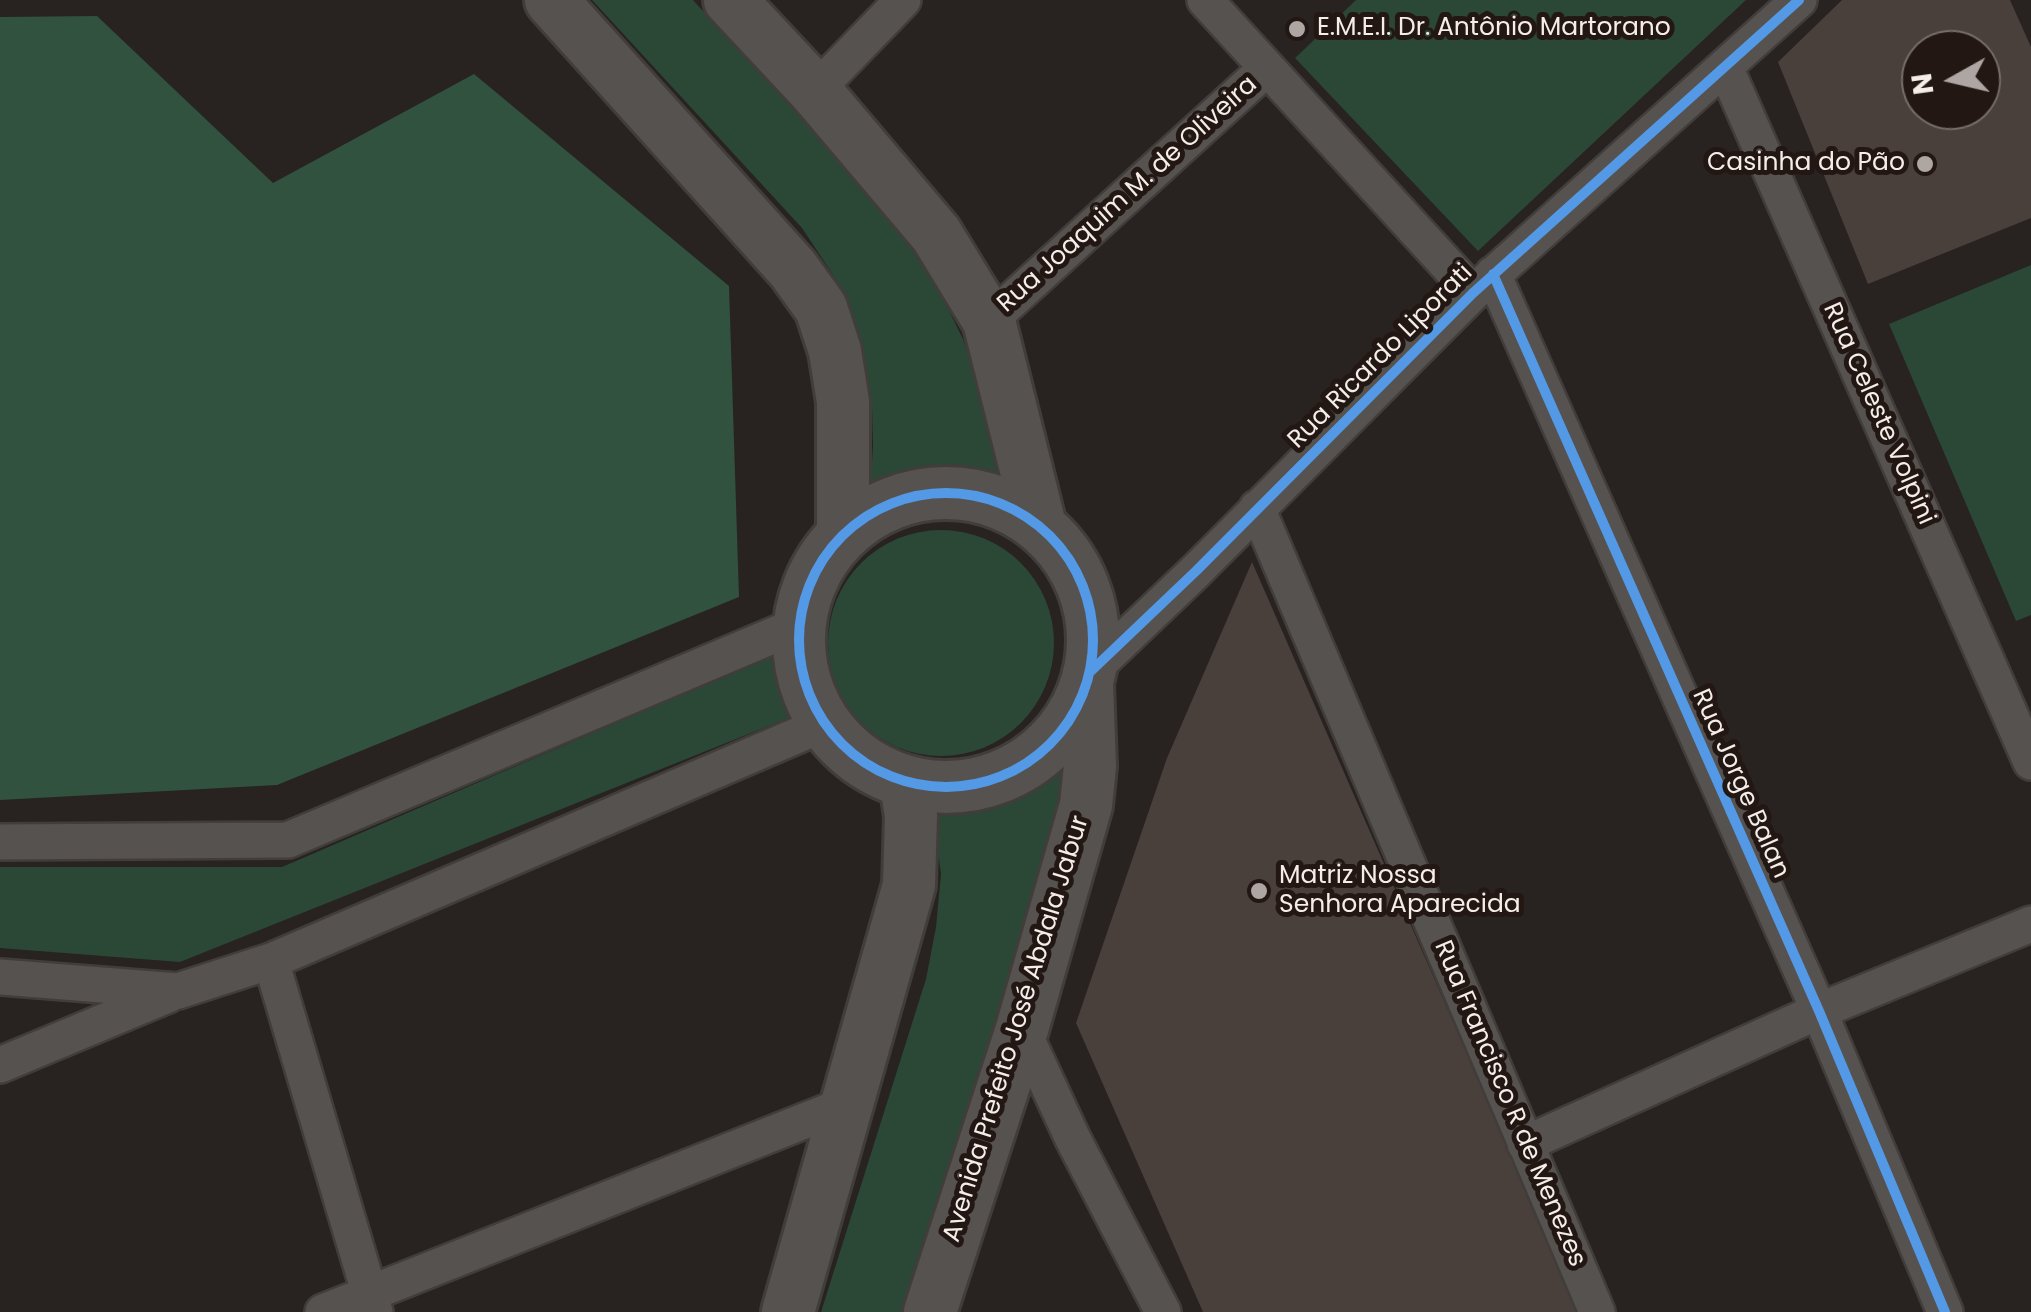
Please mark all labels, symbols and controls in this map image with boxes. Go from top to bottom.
place label: E.M.E.I. Dr. Antônio Martorano [1317,14,1671,44]
marker: E.M.E.I. Dr. Antônio Martorano [1286,18,1308,40]
north arrow [1901,30,2001,130]
street label: Rua Joaquim M. de Oliveira [992,71,1264,319]
text: N [1902,71,1944,97]
place label: Casinha do Pão [1707,149,1905,179]
marker: Casinha do Pão [1914,153,1936,175]
street label: Rua Ricardo Liporati [1283,259,1479,455]
street label: Rua Celeste Volpini [1816,298,1940,530]
street label: Rua Jorge Balan [1685,685,1795,883]
street label: Avenida Prefeito José Abdala Jabur [938,812,1096,1246]
place label: Matriz Nossa Senhora Aparecida [1279,862,1521,921]
marker: Matriz Nossa Senhora Aparecida [1248,880,1270,902]
street label: Rua Francisco R de Menezes [1427,936,1591,1272]

